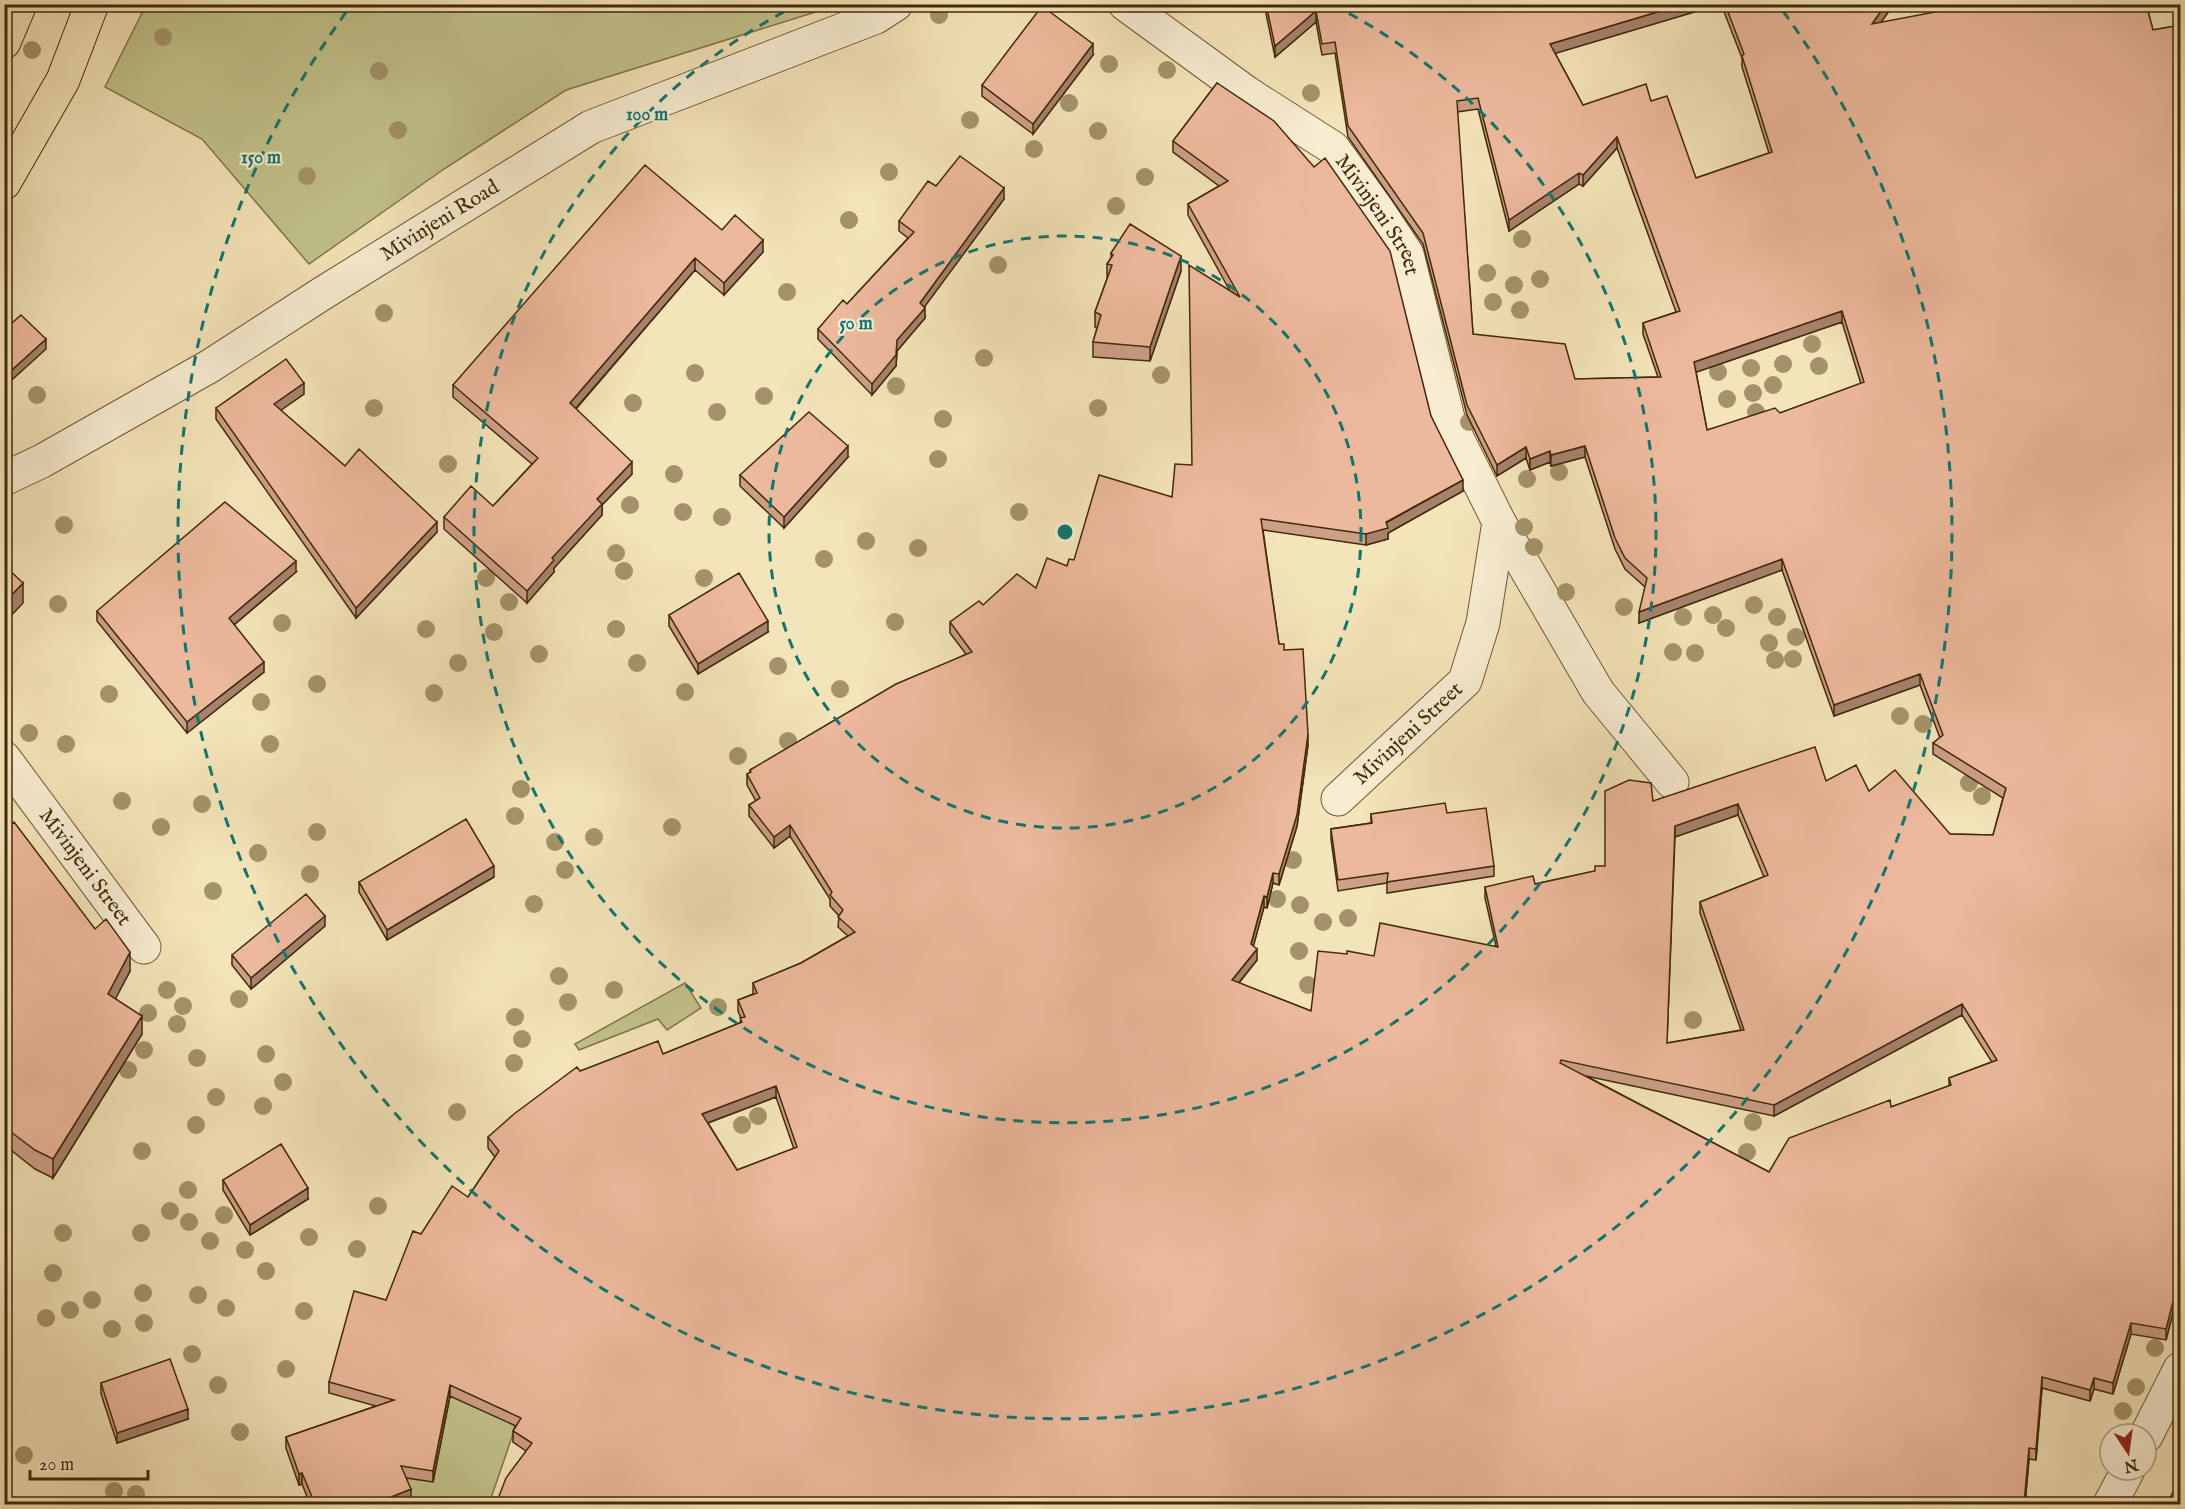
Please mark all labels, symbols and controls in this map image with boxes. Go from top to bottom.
text: 100 m [626,104,668,127]
text: 150 m [241,147,281,170]
street label: Mivinjeni Street [1329,149,1425,278]
street label: Mivinjeni Road [375,173,505,268]
text: 50 m [839,313,873,336]
centre of rings [1055,522,1075,542]
street label: Mivinjeni Street [1348,676,1469,791]
street label: Mivinjeni Street [33,803,137,931]
north arrow [2098,1422,2158,1482]
scale bar [30,1443,148,1481]
text: N [2122,1453,2141,1476]
text: 20 m [39,1454,74,1477]

